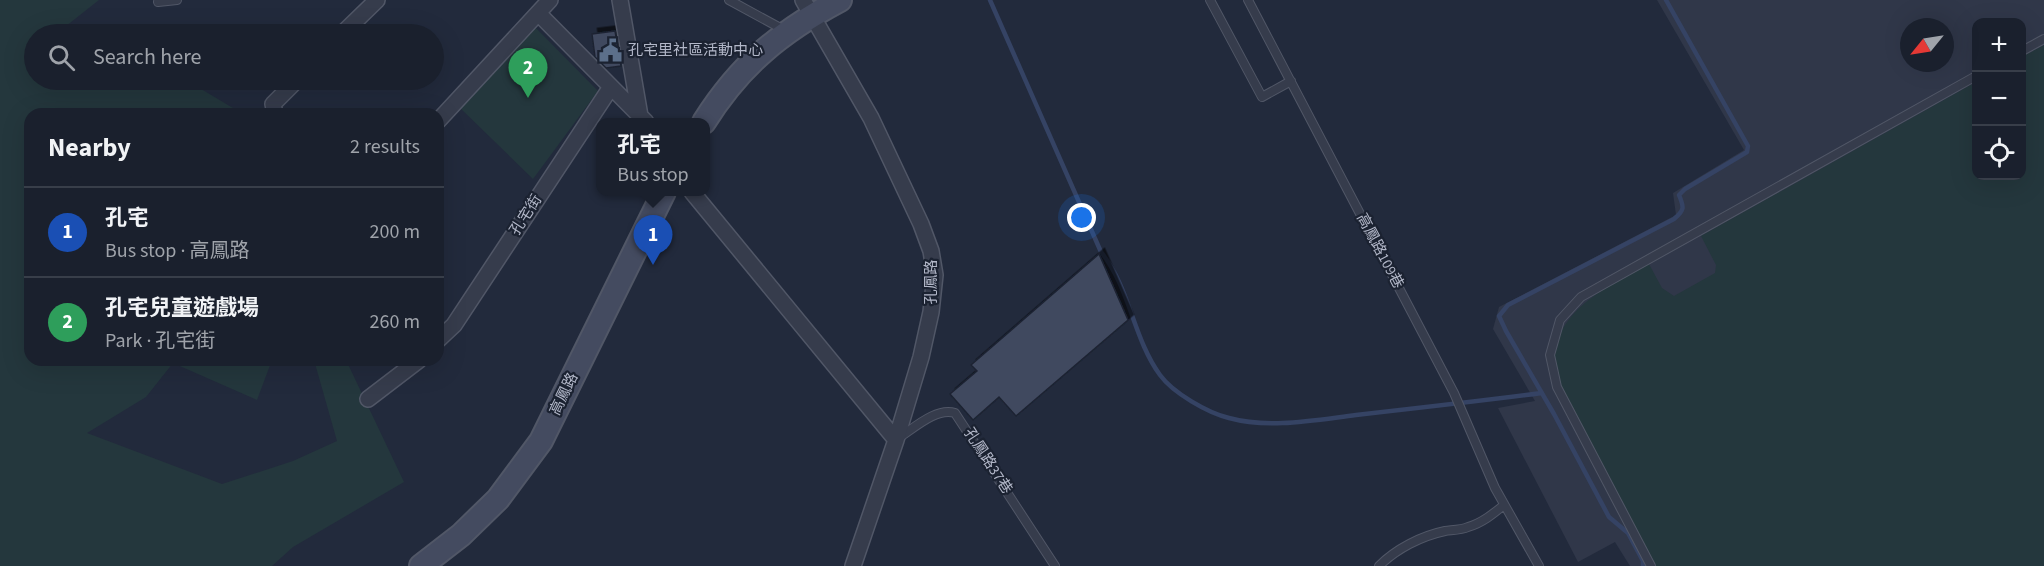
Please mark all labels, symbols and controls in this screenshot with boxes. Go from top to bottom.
north arrow [1900,18,1954,72]
map controls [1972,18,2026,180]
button: + [1972,18,2026,72]
search box [24,24,444,90]
public building icon: 孔宅里社區活動中心 [597,37,623,63]
place label: 孔宅里社區活動中心 [628,40,763,61]
icon: search [45,41,78,74]
text: Search here [93,41,201,73]
pin: 2 [508,48,548,98]
button: − [1972,72,2026,126]
popup [596,118,710,196]
button: locate [1972,126,2026,180]
text: Nearby [48,129,131,166]
text: 孔宅 [617,129,661,161]
text: 2 results [350,133,420,161]
text: Bus stop [617,161,689,189]
street label: 孔宅街 [505,190,547,240]
text: 孔宅 [105,202,149,234]
your location [1067,203,1096,232]
street label: 高鳳路109巷 [1351,210,1409,292]
pin: 1 [634,216,672,265]
text: 1 [62,218,73,246]
text: 200 m [370,218,420,246]
text: Bus stop · 高鳳路 [105,237,249,265]
street label: 孔鳳路 [921,259,942,305]
text: 孔宅兒童遊戲場 [105,292,259,324]
text: 2 [62,308,73,336]
text: 260 m [370,308,420,336]
text: Park · 孔宅街 [105,327,215,355]
street label: 高鳳路 [545,369,583,419]
street label: 孔鳳路37巷 [959,424,1017,498]

